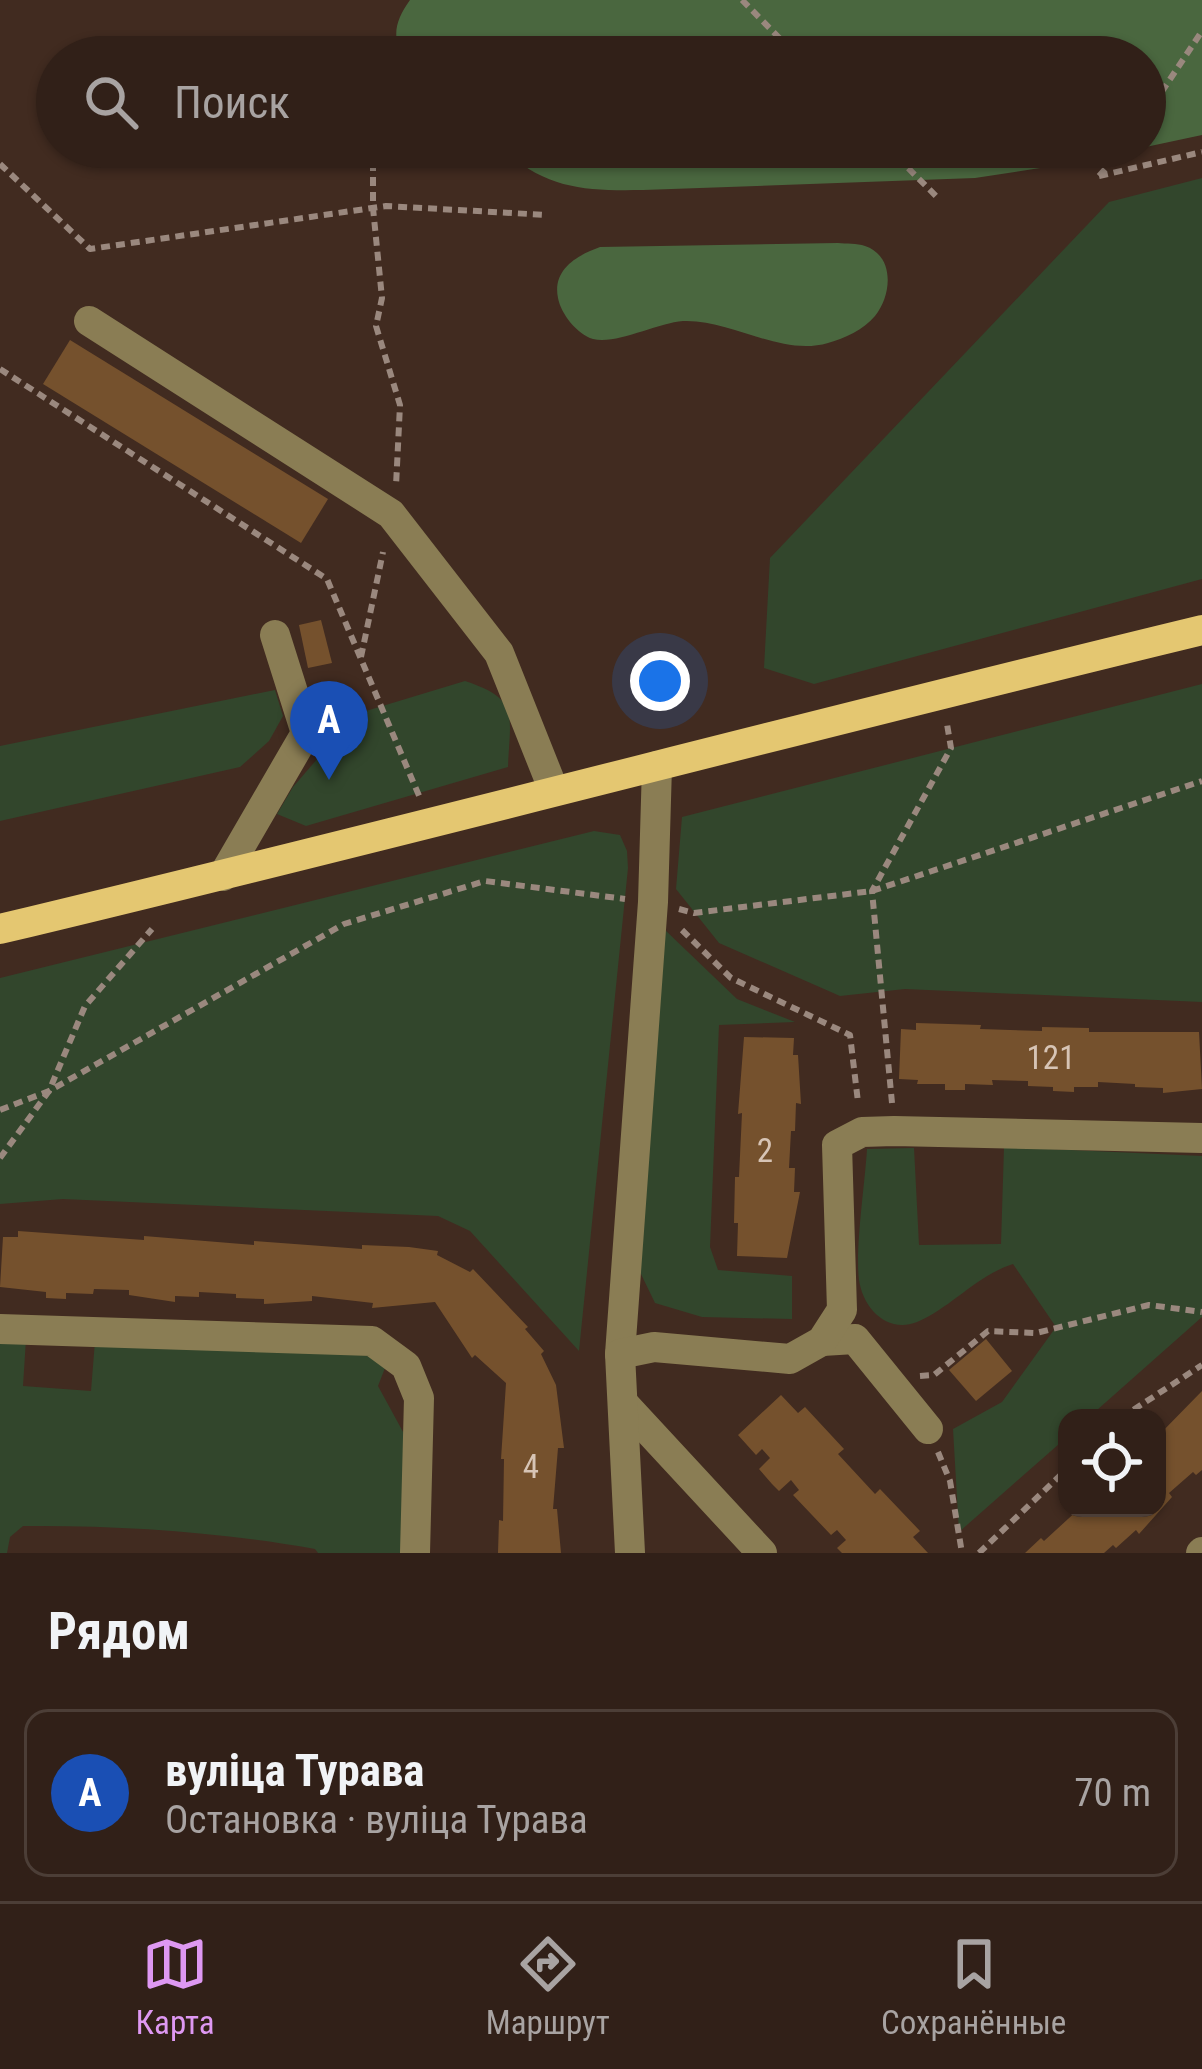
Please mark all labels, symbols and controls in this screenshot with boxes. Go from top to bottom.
search box [36,36,1166,168]
icon: search [78,69,144,135]
text: Поиск [174,76,290,129]
your location [630,651,690,711]
pin: A [290,681,368,780]
house number: 121 [1027,1038,1075,1077]
house number: 2 [757,1131,773,1170]
map controls [1058,1409,1166,1517]
button: locate [1058,1409,1166,1517]
house number: 4 [523,1447,539,1486]
text: Рядом [48,1602,190,1661]
text: вуліца Турава [165,1744,425,1797]
text: A [78,1770,102,1816]
text: 70 m [1074,1770,1151,1816]
text: Остановка · вуліца Турава [165,1797,588,1843]
tab: Карта [136,1931,214,2042]
tab: Маршрут [486,1931,610,2042]
tab: Сохранённые [881,1931,1066,2042]

